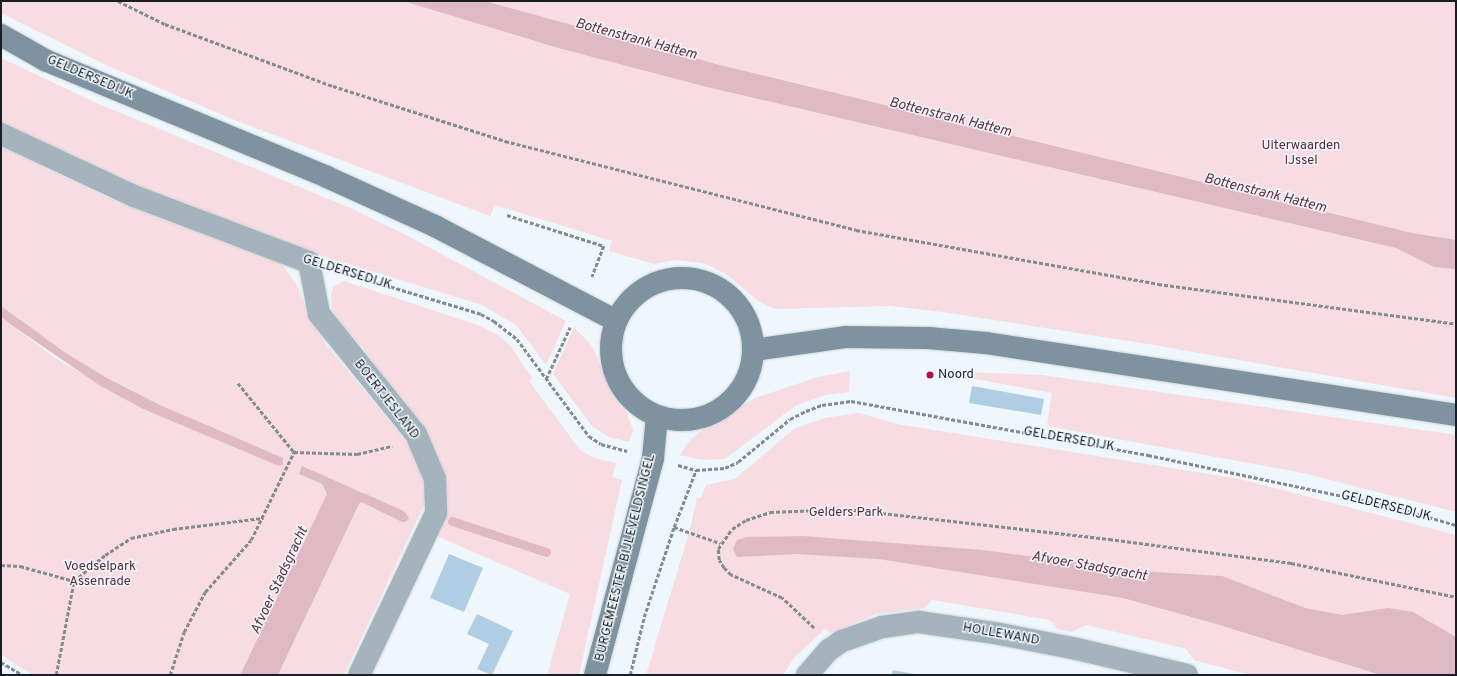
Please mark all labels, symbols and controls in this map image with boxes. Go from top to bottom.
water label: Bottenstrank Hattem [573,16,699,64]
street label: GELDERSEDIJK [44,53,136,103]
water label: Bottenstrank Hattem [887,95,1013,141]
park label: Uiterwaarden IJssel [1262,139,1340,170]
water label: Bottenstrank Hattem [1202,171,1328,217]
street label: GELDERSEDIJK [301,252,393,294]
street label: BOERTJESLAND [350,357,422,443]
place label: Noord [938,367,974,383]
marker: Noord [925,370,935,380]
street label: GELDERSEDIJK [1022,424,1116,456]
street label: BURGEMEESTER BIJLEVELDSINGEL [593,453,659,663]
street label: GELDERSEDIJK [1339,488,1433,526]
park label: Gelders Park [809,505,883,521]
water label: Afvoer Stadsgracht [248,525,312,637]
water label: Afvoer Stadsgracht [1030,549,1148,585]
park label: Voedselpark Assenrade [64,560,136,591]
street label: HOLLEWAND [961,621,1041,649]

